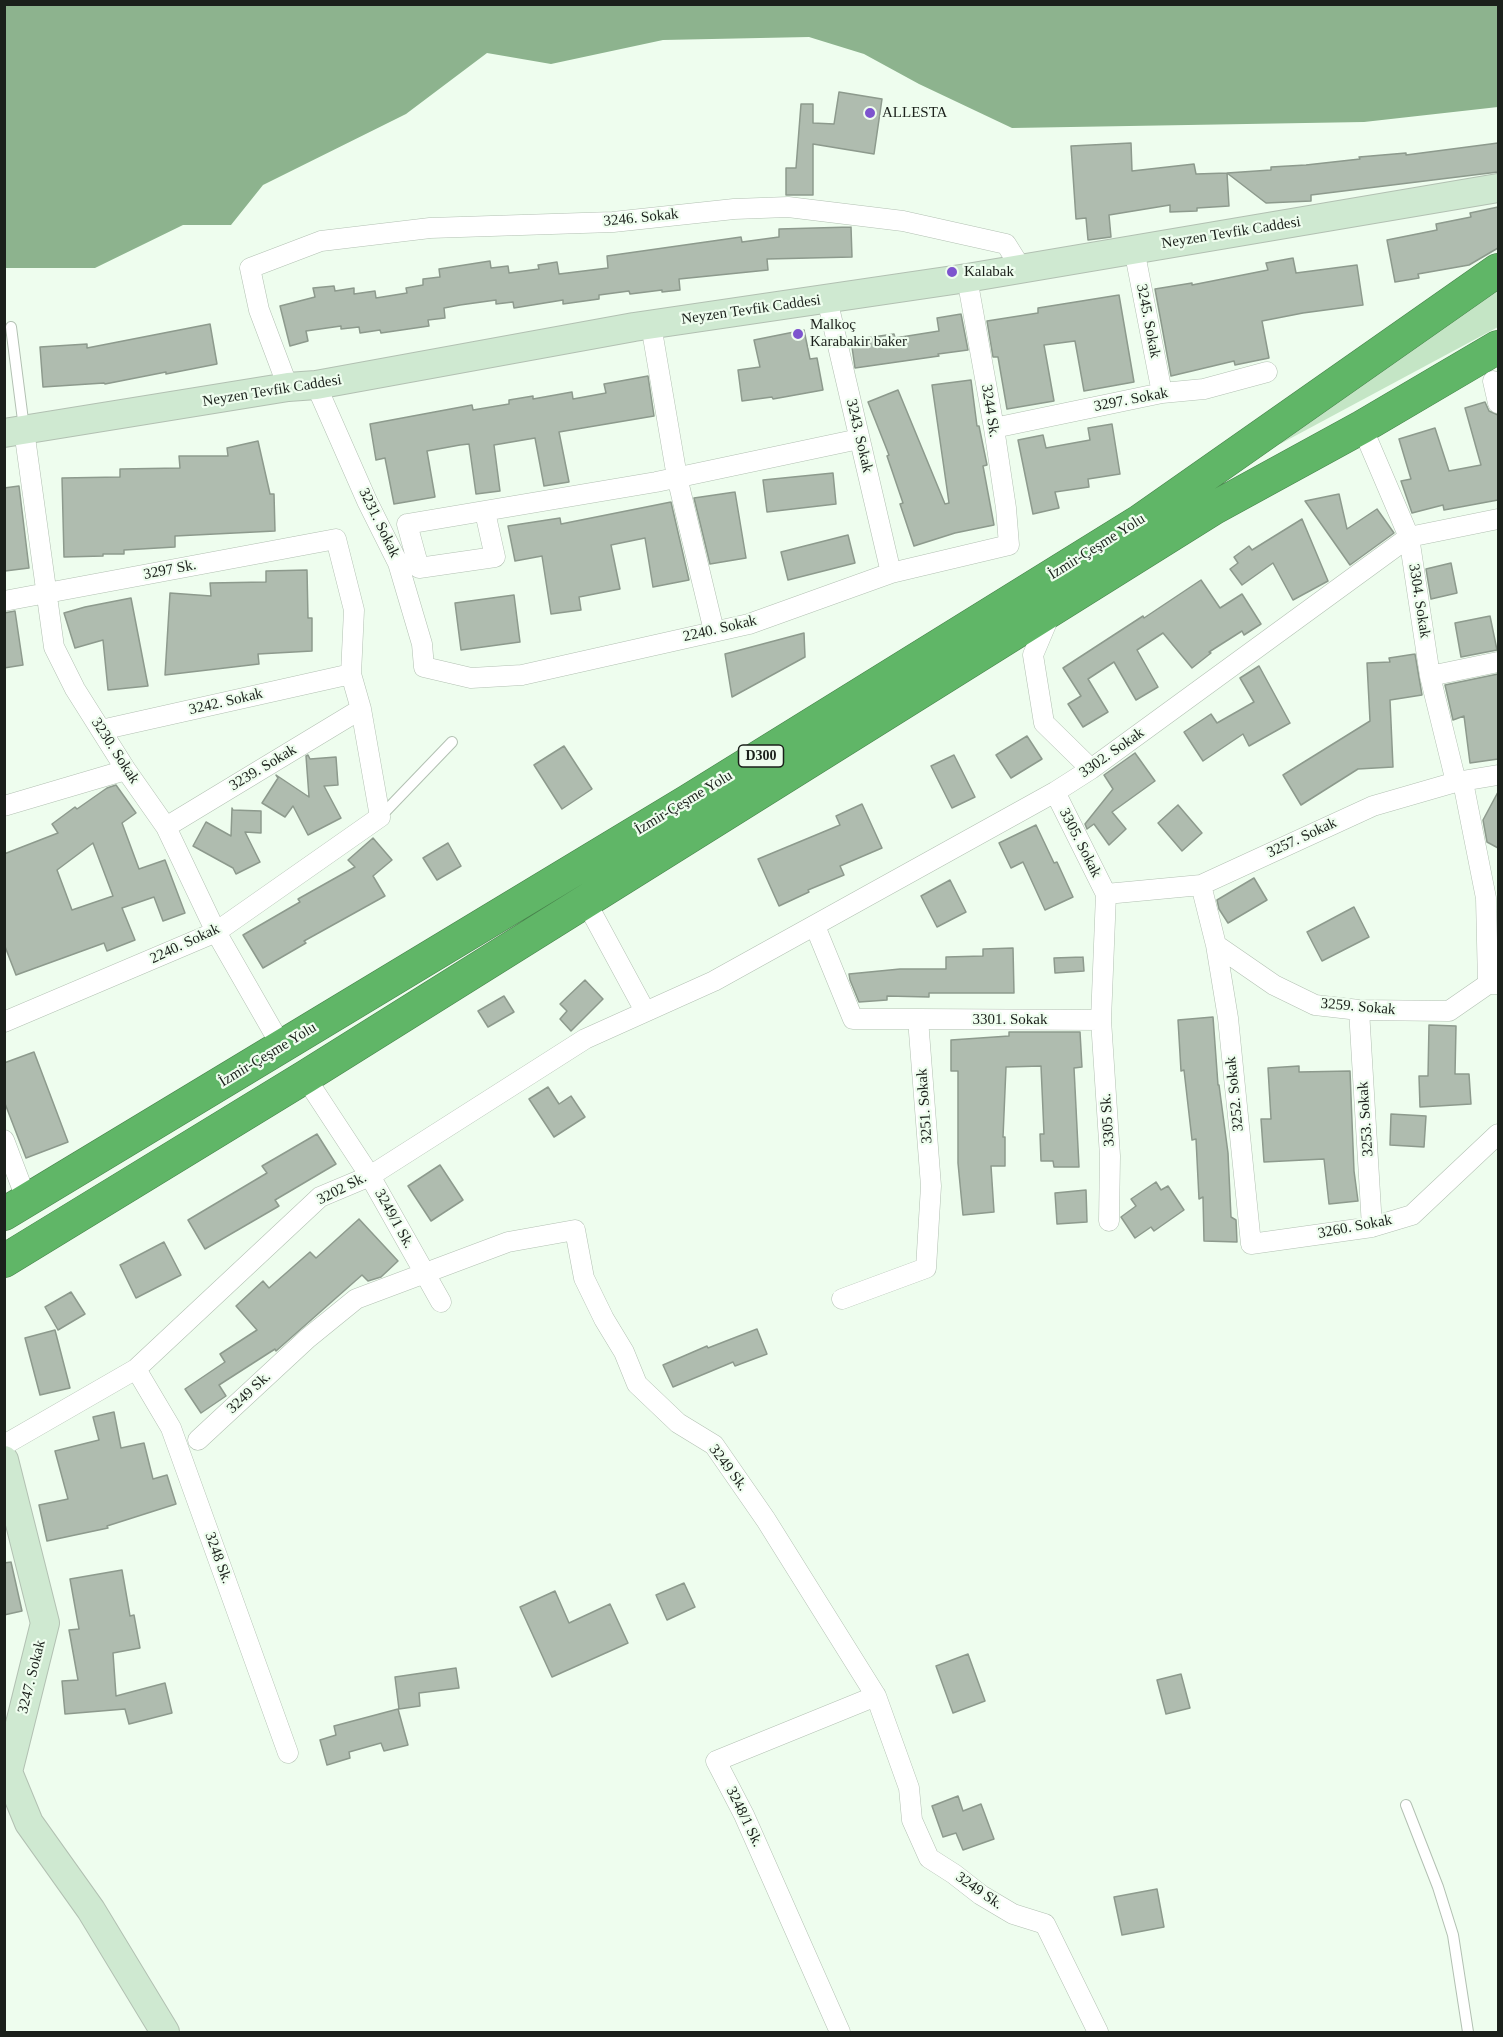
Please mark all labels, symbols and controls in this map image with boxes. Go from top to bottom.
place label: ALLESTA [882,104,947,122]
marker: ALLESTA [863,106,877,120]
street label: 3246. Sokak [603,205,679,231]
street label: Neyzen Tevfik Caddesi [1160,213,1302,253]
place label: Kalabak [964,263,1014,281]
marker: Kalabak [945,265,959,279]
street label: 3245. Sokak [1132,282,1164,360]
street label: Neyzen Tevfik Caddesi [680,291,822,329]
place label: Malkoç Karabakir baker [810,316,907,351]
marker: Malkoç Karabakir baker [791,327,805,341]
street label: Neyzen Tevfik Caddesi [201,371,343,411]
street label: 3244 Sk. [977,383,1003,439]
street label: 3297. Sokak [1092,384,1170,416]
street label: 3243. Sokak [842,397,876,475]
street label: 3231. Sokak [354,485,404,561]
street label: İzmir-Çeşme Yolu [1045,510,1149,584]
street label: 3297 Sk. [142,556,198,584]
street label: 3304. Sokak [1404,563,1434,639]
street label: 2240. Sokak [681,612,759,646]
street label: 3242. Sokak [187,685,265,719]
street label: 3230. Sokak [87,715,143,787]
street label: 3302. Sokak [1076,724,1148,782]
street label: 3239. Sokak [226,741,300,795]
road number: D300 [738,745,783,767]
street label: İzmir-Çeşme Yolu [632,767,736,839]
street label: 3305. Sokak [1055,806,1105,880]
street label: 3257. Sokak [1264,814,1340,862]
street label: 2240. Sokak [147,920,223,968]
street label: 3259. Sokak [1320,995,1396,1019]
street label: 3301. Sokak [972,1011,1048,1029]
street label: İzmir-Çeşme Yolu [216,1019,320,1091]
street label: 3252. Sokak [1222,1056,1248,1132]
street label: 3251. Sokak [913,1068,937,1144]
street label: 3253. Sokak [1354,1081,1378,1157]
street label: 3305 Sk. [1097,1093,1119,1147]
street label: 3202 Sk. [314,1169,370,1209]
street label: 3249/1 Sk. [370,1186,418,1252]
street label: 3260. Sokak [1316,1211,1394,1243]
street label: 3249 Sk. [223,1368,275,1418]
street label: 3249 Sk. [705,1441,751,1495]
street label: 3248 Sk. [200,1530,236,1586]
street label: 3247. Sokak [14,1638,50,1716]
street label: 3248/1 Sk. [722,1784,766,1850]
street label: 3249 Sk. [952,1868,1006,1914]

